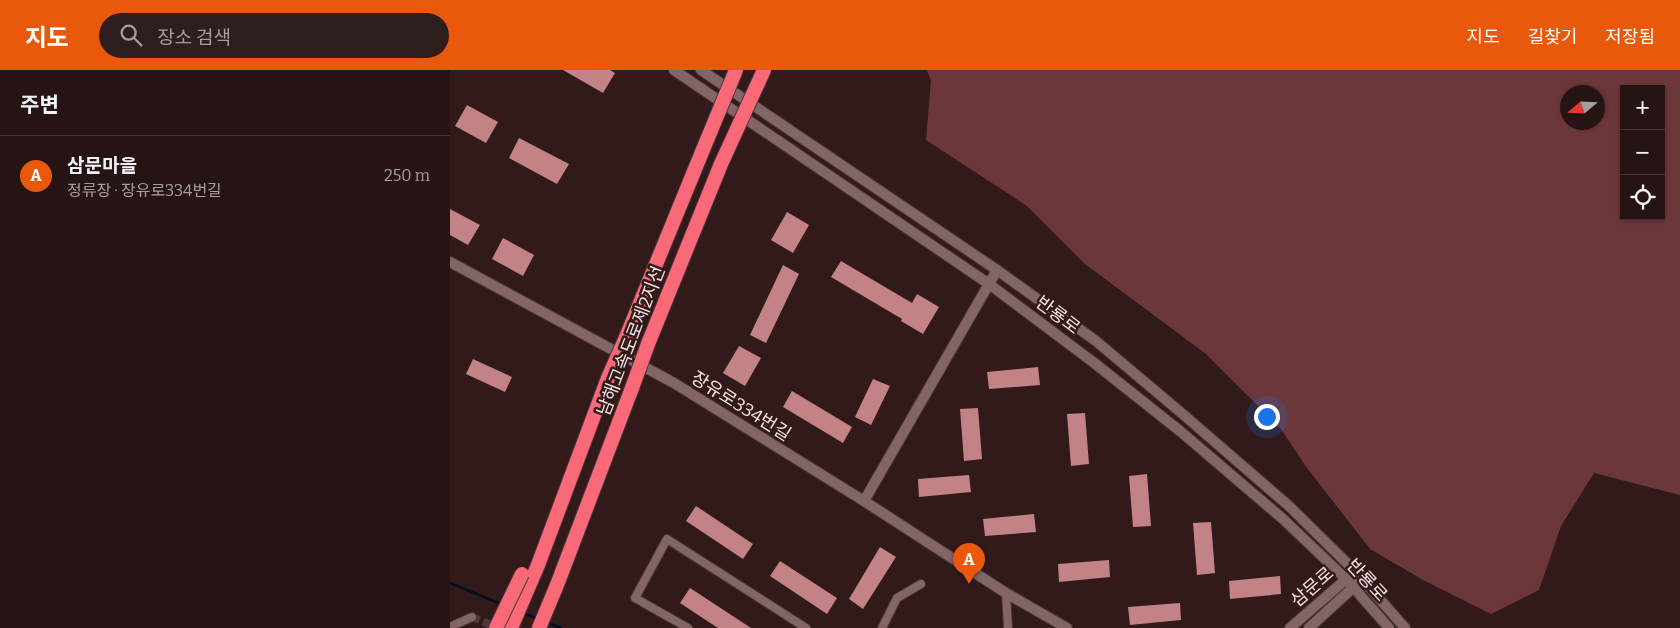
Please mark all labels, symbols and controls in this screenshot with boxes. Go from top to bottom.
search box [99,13,449,58]
icon: search [117,21,145,49]
text: 지도 [25,24,69,52]
text: 장소 검색 [157,26,231,49]
text: 지도 [1467,26,1500,48]
text: 길찾기 [1528,26,1577,48]
text: 저장됨 [1605,26,1655,48]
north arrow [1560,85,1605,130]
map controls [1620,85,1665,220]
button: + [1620,85,1665,130]
text: 주변 [20,92,59,118]
button: − [1620,130,1665,175]
text: 삼문마을 [67,154,137,177]
text: A [30,166,42,185]
text: 250 m [384,166,430,185]
button: locate [1620,175,1665,220]
text: 정류장 · 장유로334번길 [67,181,222,200]
street label: 남해고속도로제2지선 [592,263,670,419]
street label: 반룡로 [1032,291,1084,339]
street label: 장유로334번길 [687,367,795,445]
your location [1254,404,1280,430]
pin: A [953,543,985,584]
street label: 반룡로 [1342,554,1392,606]
street label: 삼문로 [1286,562,1338,612]

